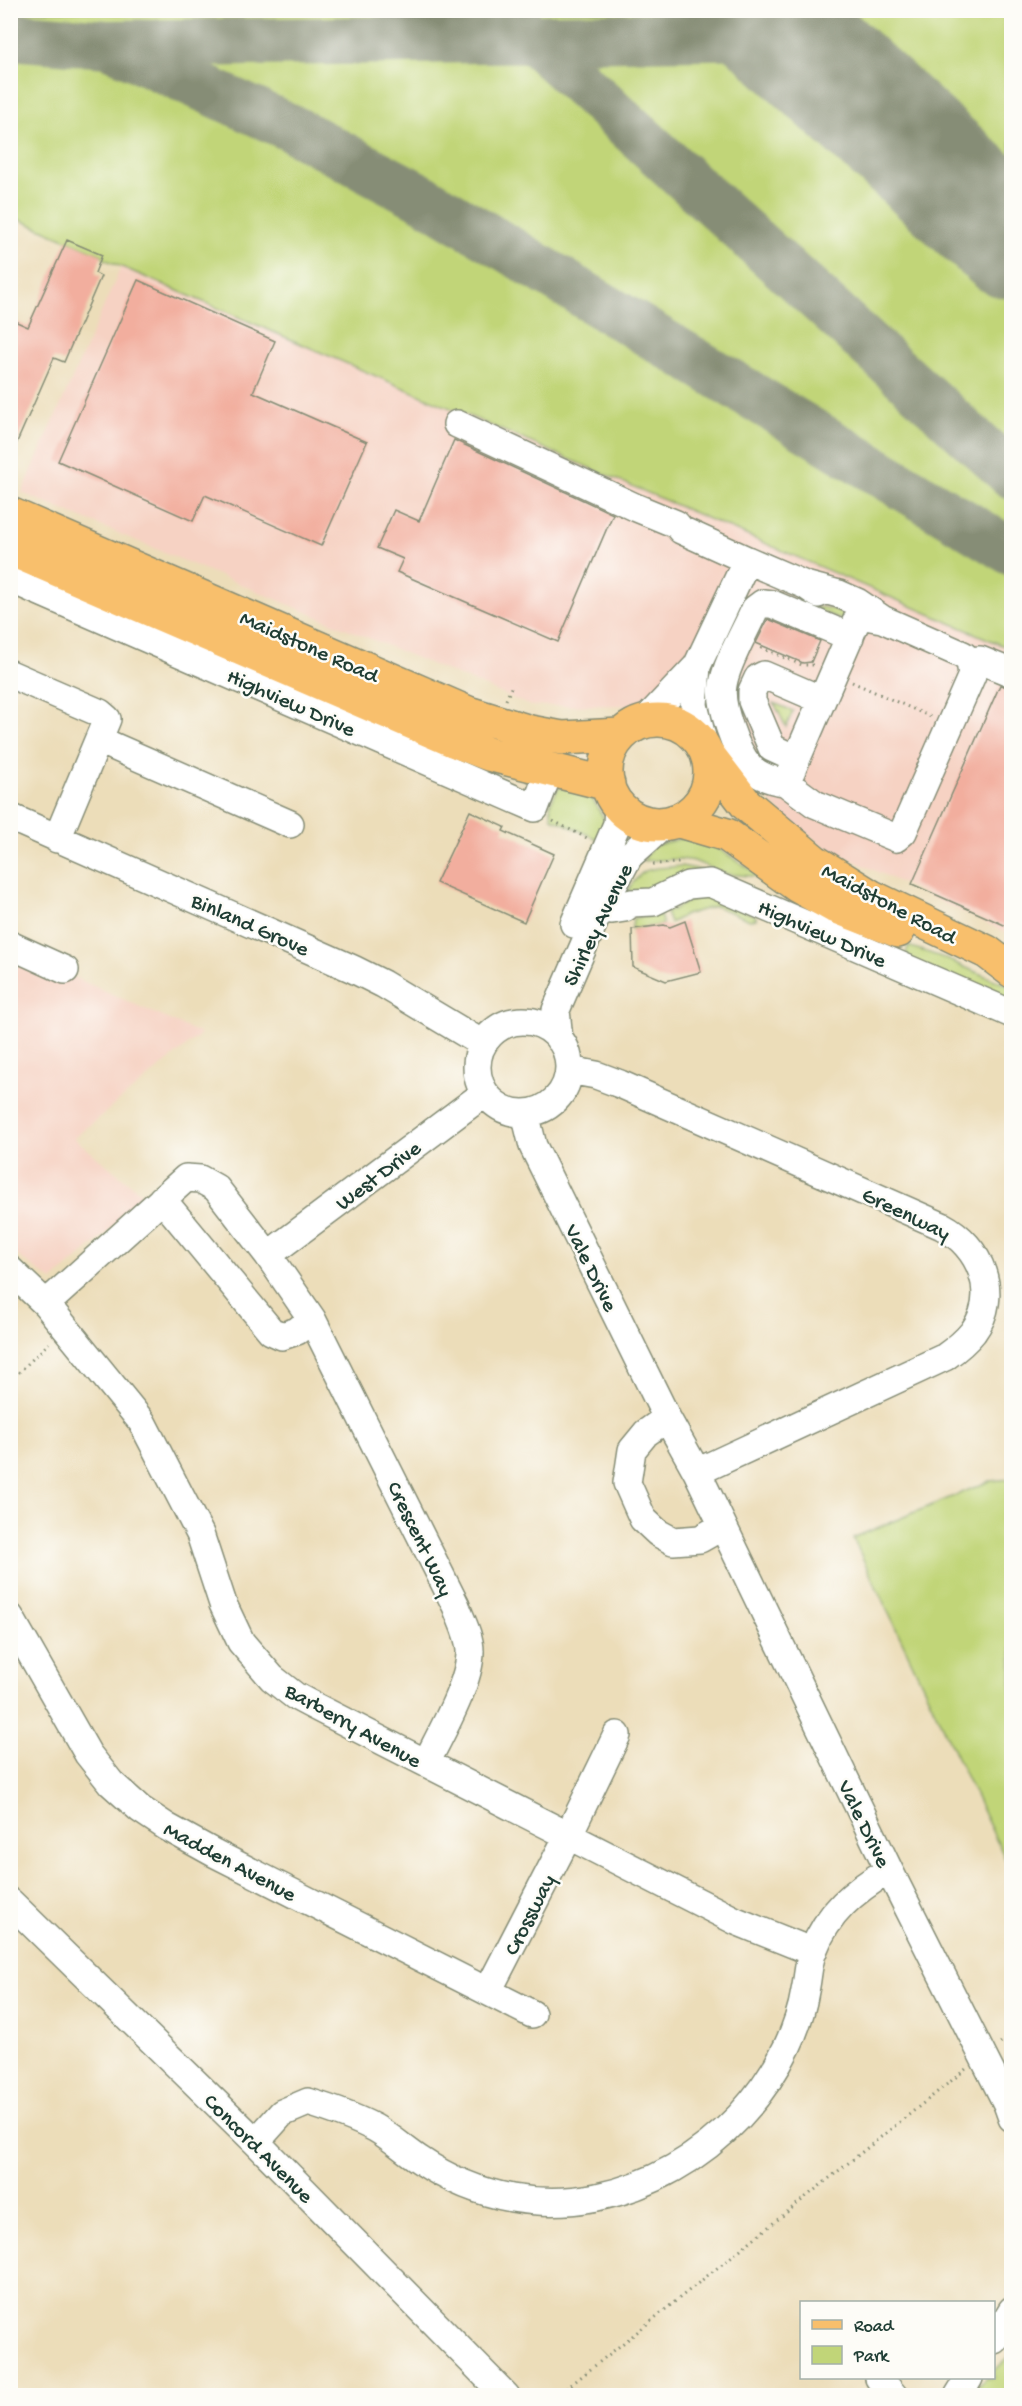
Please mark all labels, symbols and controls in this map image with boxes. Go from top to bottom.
street label: Maidstone Road [235,607,384,692]
street label: Highview Drive [222,665,359,745]
street label: Maidstone Road [816,859,962,953]
street label: Shirley Avenue [559,860,641,991]
street label: Binland Grove [186,889,313,964]
street label: Highview Drive [753,896,890,976]
street label: West Drive [332,1136,428,1218]
street label: Greenway [857,1183,954,1248]
street label: Vale Drive [557,1220,622,1317]
street label: Crescent Way [379,1478,457,1602]
street label: Barberry Avenue [278,1679,425,1776]
street label: Vale Drive [830,1776,895,1873]
street label: Madden Avenue [158,1818,300,1910]
street label: Crossway [500,1871,563,1961]
street label: Concord Avenue [197,2089,318,2211]
legend [800,2301,995,2379]
text: Road [854,2317,895,2338]
text: Park [853,2347,890,2368]

